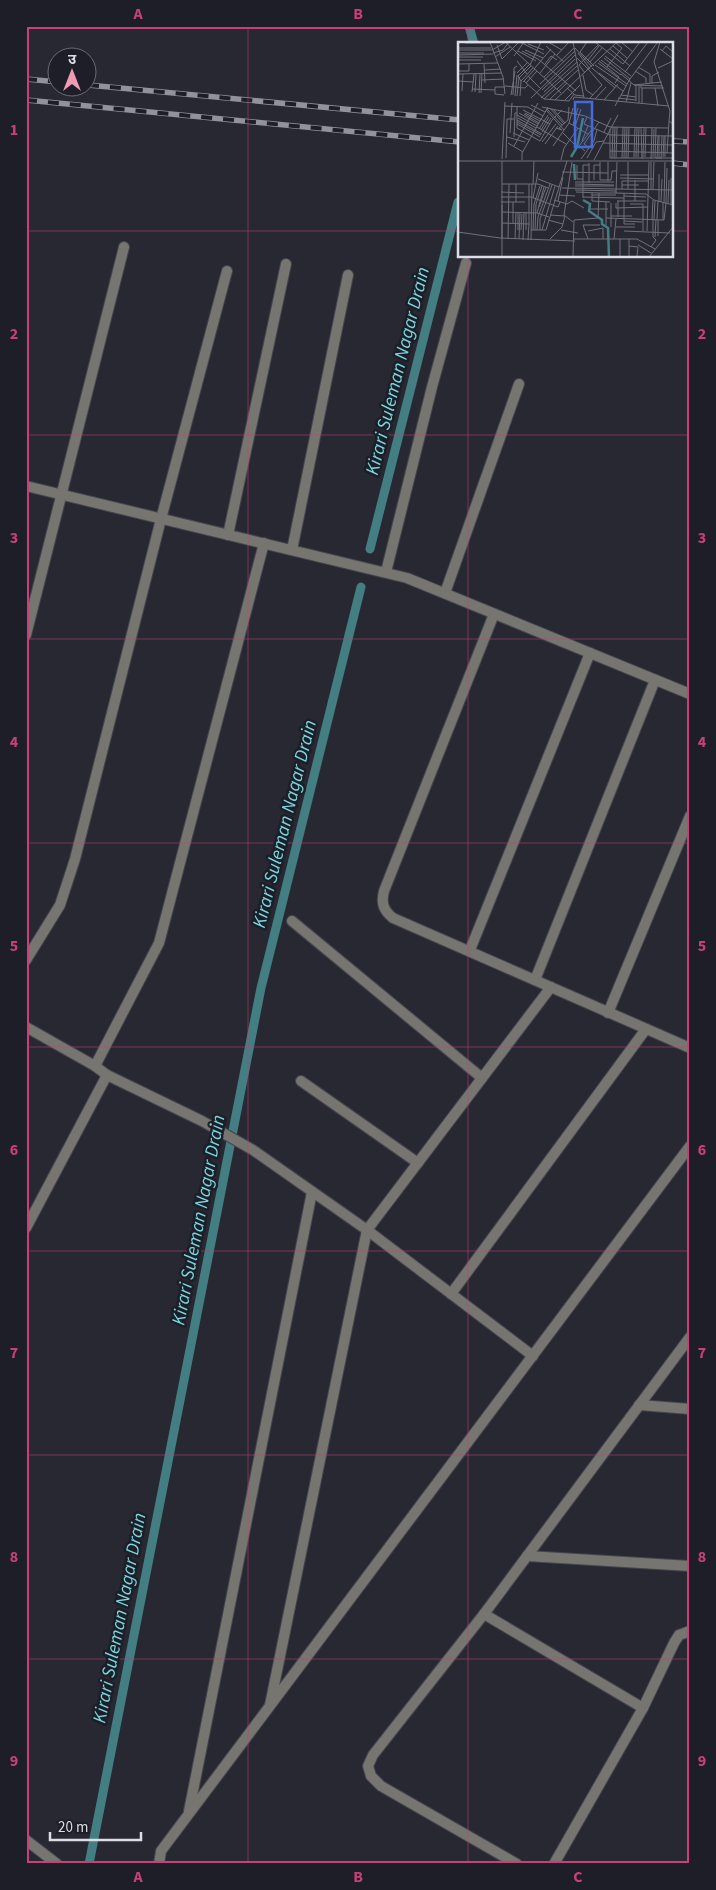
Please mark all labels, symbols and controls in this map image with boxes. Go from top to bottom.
text: A [132,3,143,25]
text: B [353,3,363,25]
text: C [573,3,583,25]
inset map [458,42,674,258]
north arrow [48,48,98,98]
text: उ [68,50,77,70]
text: 1 [10,119,18,141]
text: 1 [698,119,706,141]
water label: Kirari Suleman Nagar Drain [359,264,437,478]
text: 2 [10,323,18,345]
text: 2 [698,323,706,345]
text: 3 [10,527,18,549]
text: 3 [698,527,706,549]
water label: Kirari Suleman Nagar Drain [246,717,324,931]
text: 4 [10,731,19,753]
text: 4 [698,731,707,753]
text: 5 [10,935,18,957]
text: 5 [698,935,706,957]
water label: Kirari Suleman Nagar Drain [165,1113,233,1327]
text: 6 [10,1139,18,1161]
text: 6 [698,1139,706,1161]
text: 7 [10,1342,18,1364]
text: 7 [698,1342,706,1364]
water label: Kirari Suleman Nagar Drain [86,1511,154,1725]
text: 8 [10,1546,18,1568]
text: 8 [698,1546,706,1568]
text: 9 [10,1750,18,1772]
text: 9 [698,1750,706,1772]
scale bar [50,1810,141,1842]
text: 20 m [58,1817,88,1838]
text: A [132,1866,143,1888]
text: B [353,1866,363,1888]
text: C [573,1866,583,1888]

